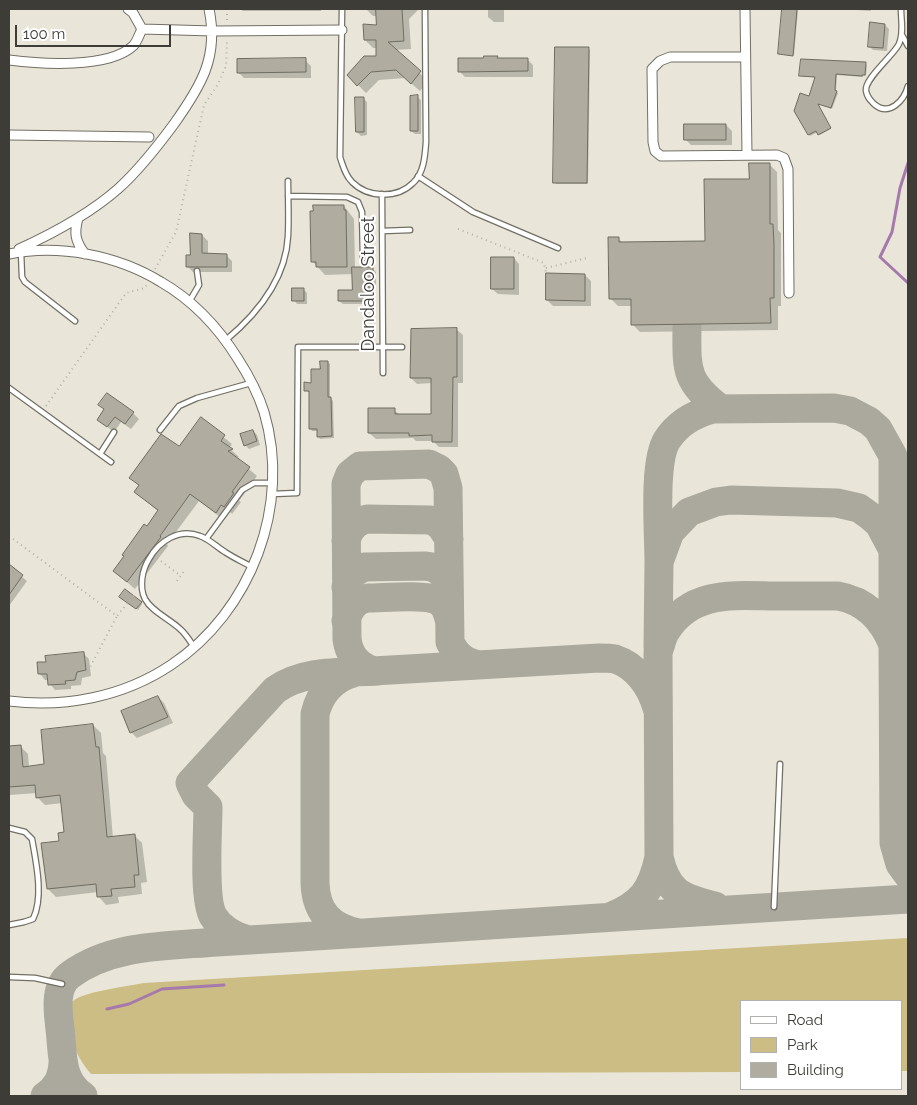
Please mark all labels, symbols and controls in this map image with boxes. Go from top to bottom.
scale bar [18,15,174,47]
text: 100 m [23,25,65,43]
street label: Dandaloo Street [358,217,380,351]
legend [740,1000,902,1090]
text: Road [787,1011,823,1029]
text: Park [787,1036,818,1054]
text: Building [787,1061,844,1079]

